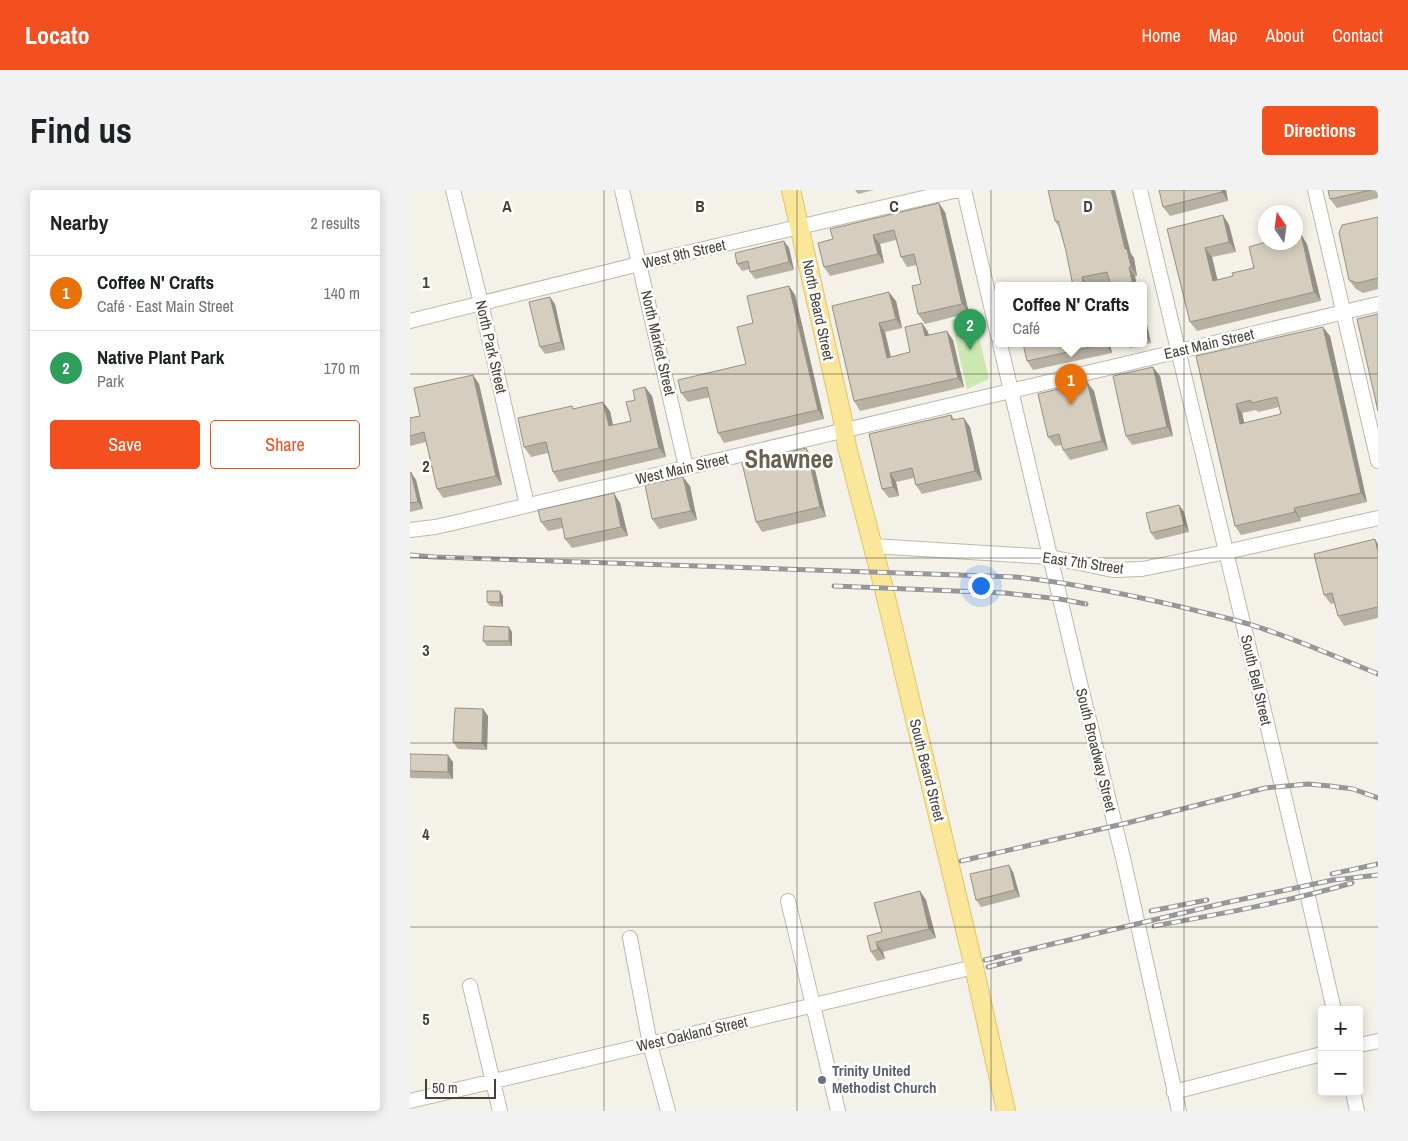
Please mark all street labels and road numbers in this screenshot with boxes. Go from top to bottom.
street label: West 9th Street [640,234,728,273]
street label: North Beard Street [798,258,840,363]
street label: North Market Street [636,288,681,398]
street label: North Park Street [471,298,513,396]
street label: East Main Street [1162,323,1256,364]
street label: West Main Street [633,447,731,489]
street label: East 7th Street [1041,546,1125,579]
street label: South Bell Street [1236,633,1277,728]
street label: South Broadway Street [1071,686,1122,814]
street label: South Beard Street [905,717,950,824]
street label: West Oakland Street [634,1010,750,1056]

